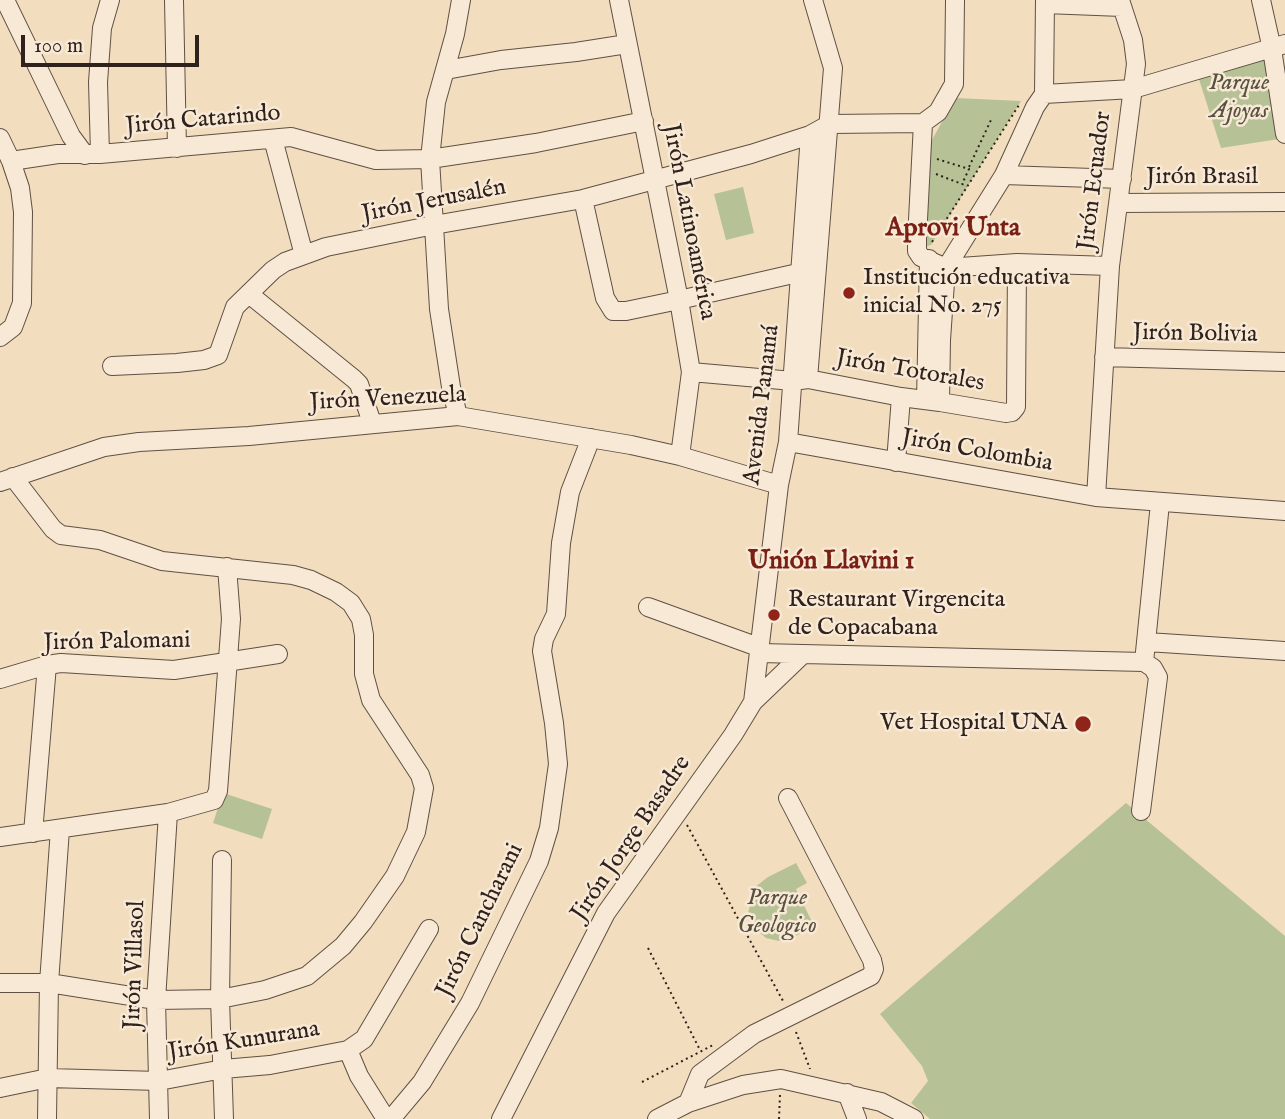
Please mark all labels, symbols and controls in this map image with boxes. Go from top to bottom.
scale bar [24,21,203,65]
text: 100 m [34,33,83,60]
park label: Parque Ajoyas [1209,70,1269,126]
street label: Jirón Catarindo [124,100,282,142]
street label: Jirón Ecuador [1073,110,1119,252]
street label: Jirón Latinoamérica [655,121,721,323]
street label: Jirón Brasil [1146,164,1258,192]
street label: Jirón Jerusalén [359,174,509,230]
district label: Aprovi Unta [886,214,1020,246]
place label: Institución educativa inicial No. 275 [863,265,1070,321]
marker: Institución educativa inicial No. 275 [841,285,857,301]
street label: Jirón Bolivia [1132,320,1258,350]
street label: Avenida Panamá [739,323,787,487]
street label: Jirón Totorales [834,345,986,399]
street label: Jirón Venezuela [309,382,467,418]
street label: Jirón Colombia [899,425,1055,479]
district label: Unión Llavini 1 [748,547,914,579]
place label: Restaurant Virgencita de Copacabana [788,587,1005,643]
marker: Restaurant Virgencita de Copacabana [766,607,782,623]
street label: Jirón Palomani [43,627,191,659]
place label: Vet Hospital UNA [880,710,1067,738]
marker: Vet Hospital UNA [1073,714,1093,734]
street label: Jirón Jorge Basadre [566,751,698,927]
street label: Jirón Cancharani [431,839,531,1003]
park label: Parque Geologico [737,885,817,941]
street label: Jirón Villasol [119,900,153,1030]
street label: Jirón Kunurana [166,1016,322,1068]

